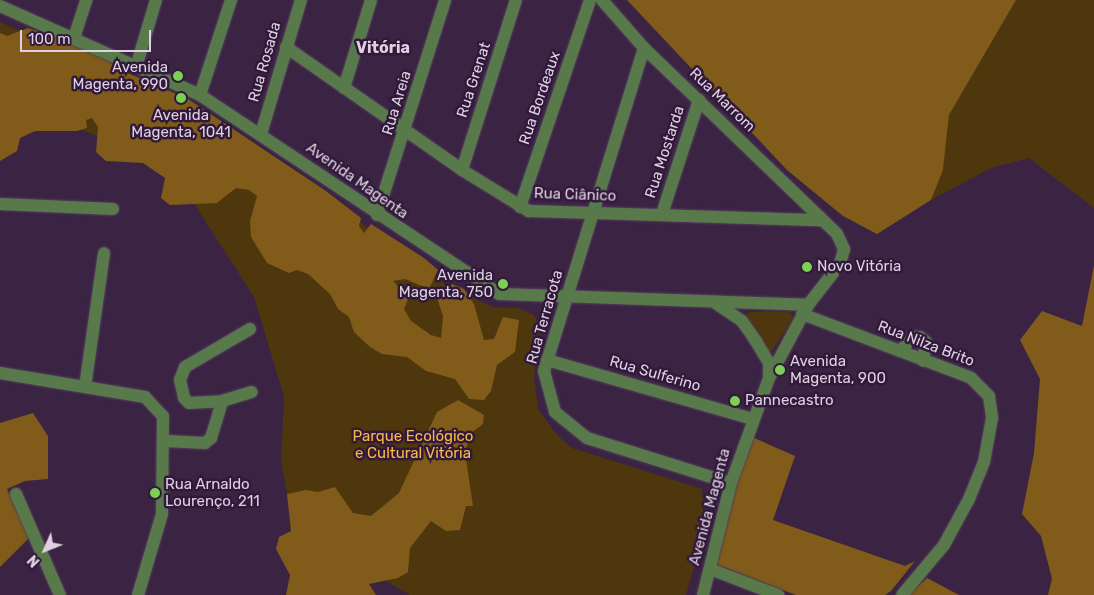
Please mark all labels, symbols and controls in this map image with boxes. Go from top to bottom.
scale bar [22,20,154,52]
street label: Rua Rosada [245,20,285,104]
text: 100 m [28,30,70,48]
district label: Vitória [356,38,410,58]
street label: Rua Grenat [453,40,495,120]
street label: Rua Bordeaux [516,49,564,147]
place label: Avenida Magenta, 990 [73,58,168,93]
street label: Rua Marrom [685,64,759,136]
street label: Rua Areia [379,68,415,138]
marker: Avenida Magenta, 990 [172,70,184,82]
marker: Avenida Magenta, 1041 [175,92,187,104]
street label: Rua Mostarda [642,104,688,200]
place label: Avenida Magenta, 1041 [131,106,231,141]
street label: Avenida Magenta [303,139,411,223]
street label: Rua Ciânico [534,185,616,205]
place label: Novo Vitória [817,258,902,276]
marker: Novo Vitória [801,261,813,273]
place label: Avenida Magenta, 750 [399,266,493,301]
street label: Rua Terracota [523,268,567,366]
marker: Avenida Magenta, 750 [497,278,509,290]
street label: Rua Nilza Brito [875,317,977,371]
street label: Rua Sulferino [607,352,703,396]
place label: Avenida Magenta, 900 [790,352,886,387]
marker: Avenida Magenta, 900 [774,364,786,376]
place label: Pannecastro [745,392,834,410]
marker: Pannecastro [729,395,741,407]
park label: Parque Ecológico e Cultural Vitória [353,427,473,462]
street label: Avenida Magenta [686,447,734,567]
place label: Rua Arnaldo Lourenço, 211 [165,475,260,510]
marker: Rua Arnaldo Lourenço, 211 [149,487,161,499]
north arrow [20,525,70,575]
text: N [24,551,43,570]

